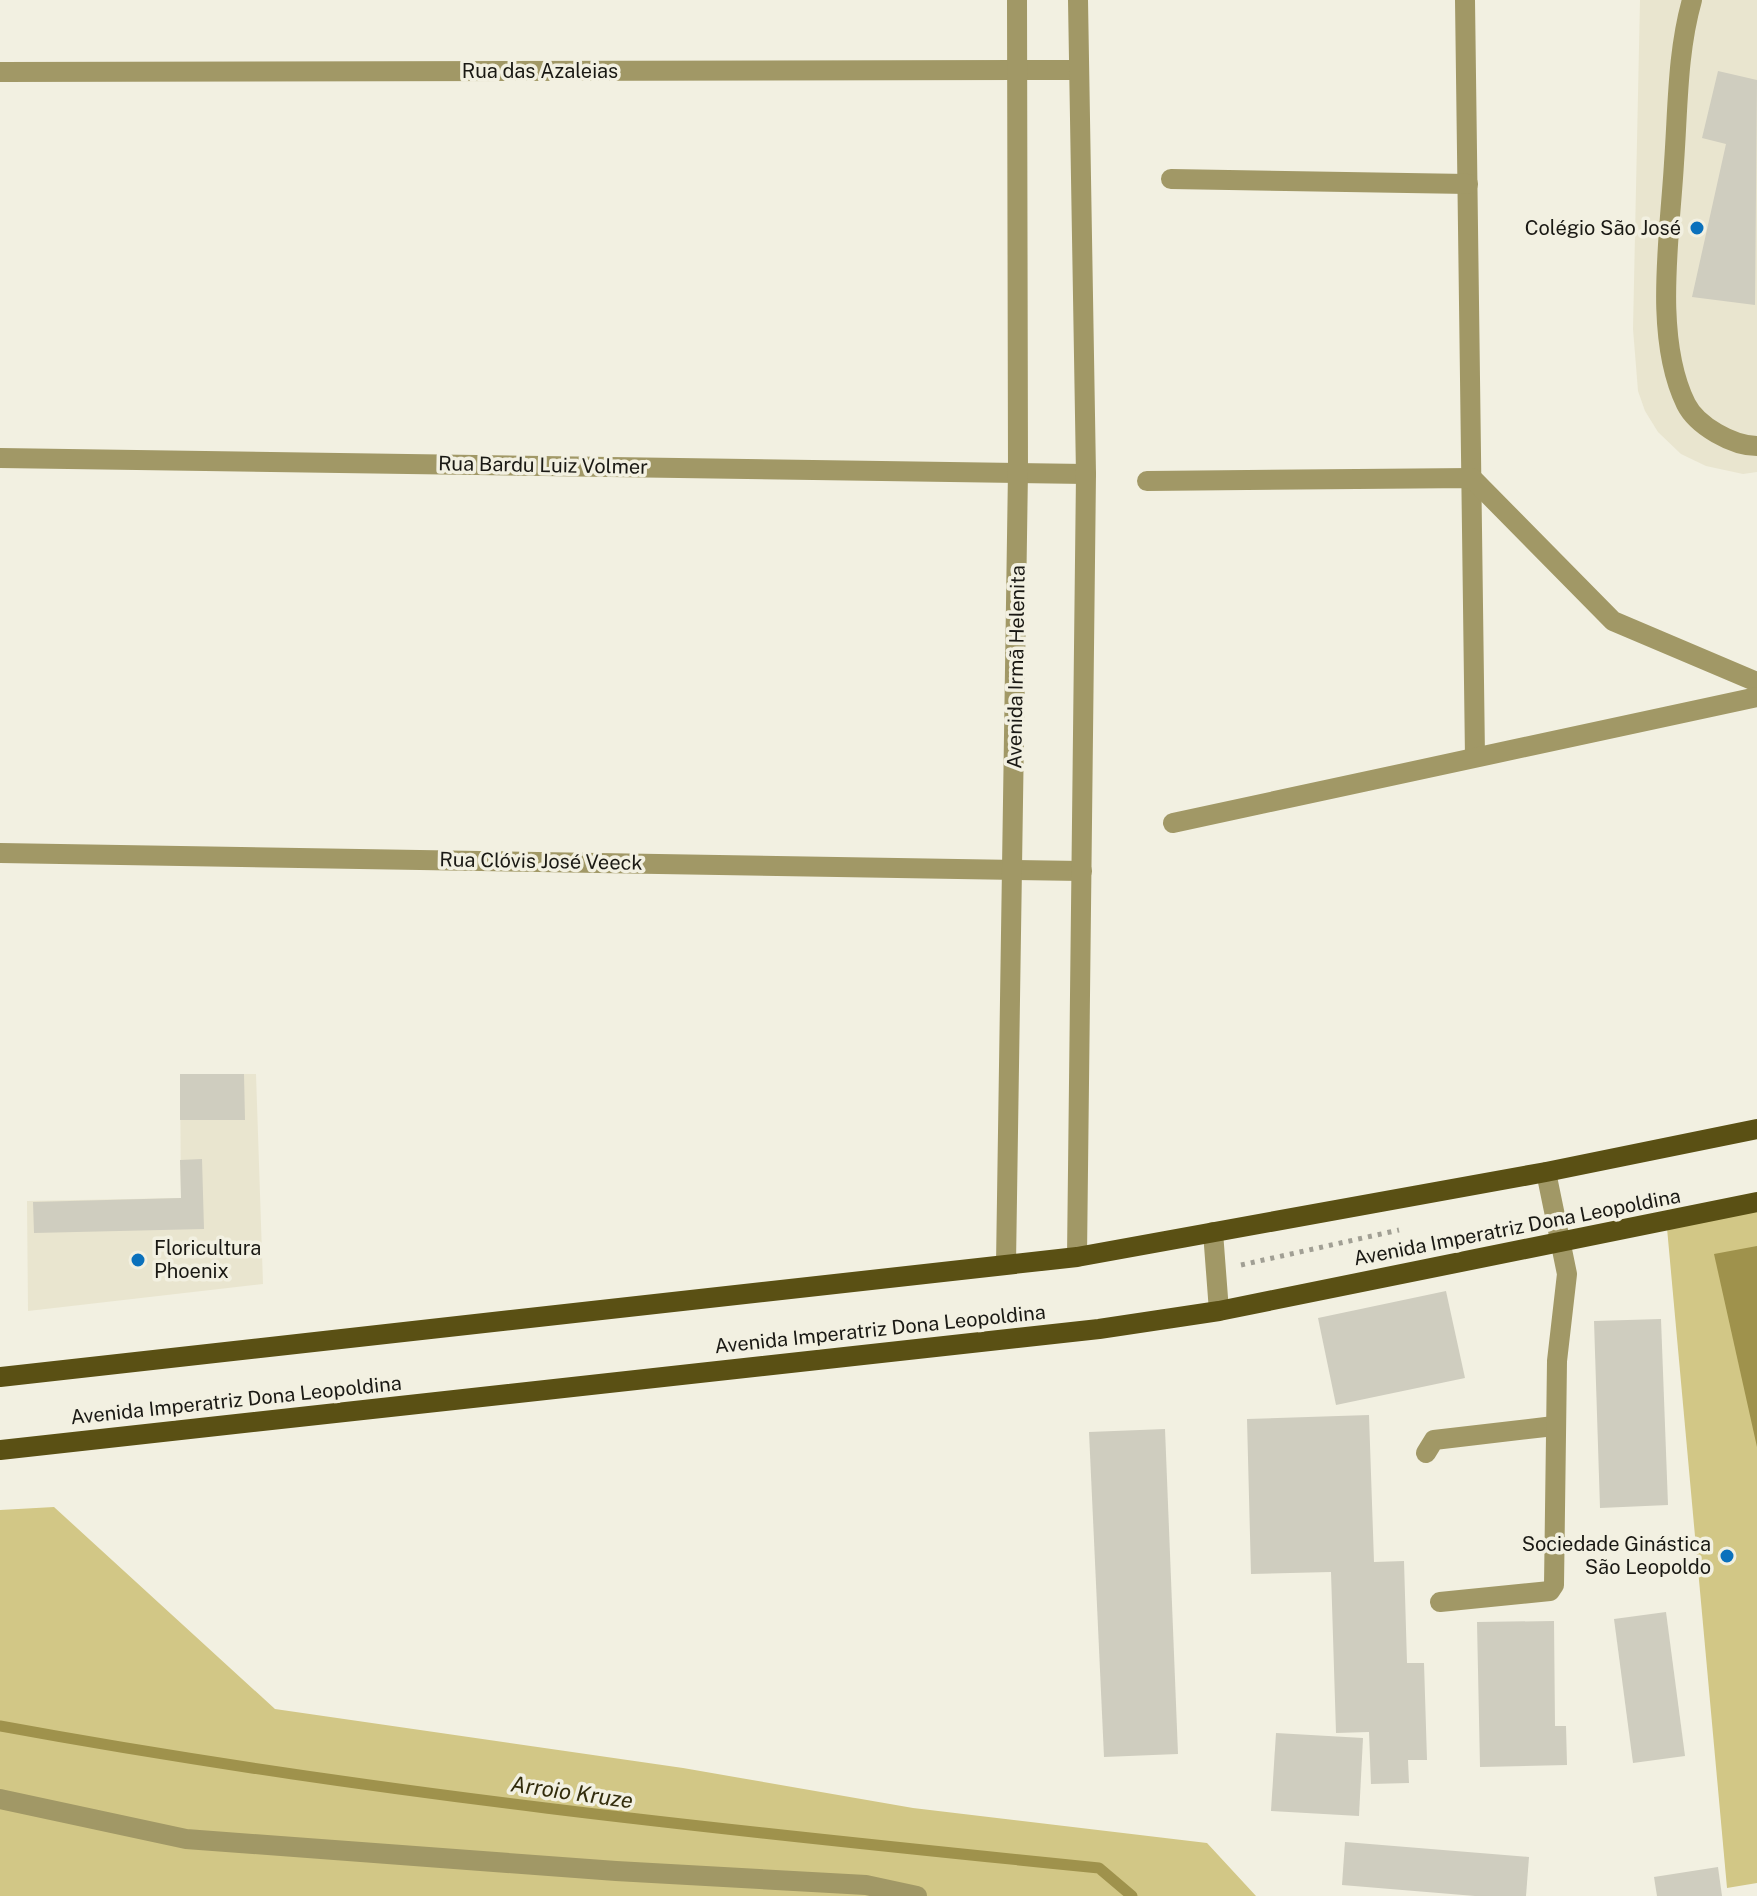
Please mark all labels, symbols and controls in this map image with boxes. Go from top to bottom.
street label: Rua das Azaleias [462,59,618,83]
place label: Colégio São José [1525,216,1681,240]
marker: Colégio São José [1688,219,1706,237]
street label: Rua Bardu Luiz Volmer [438,451,648,479]
street label: Avenida Irmã Helenita [1002,565,1030,769]
street label: Rua Clóvis José Veeck [439,847,643,875]
street label: Avenida Imperatriz Dona Leopoldina [1351,1183,1683,1271]
place label: Floricultura Phoenix [154,1236,261,1283]
marker: Floricultura Phoenix [129,1251,147,1269]
street label: Avenida Imperatriz Dona Leopoldina [713,1300,1047,1358]
street label: Avenida Imperatriz Dona Leopoldina [69,1371,403,1429]
place label: Sociedade Ginástica São Leopoldo [1522,1532,1711,1579]
marker: Sociedade Ginástica São Leopoldo [1718,1547,1736,1565]
water label: Arroio Kruze [509,1771,635,1813]

